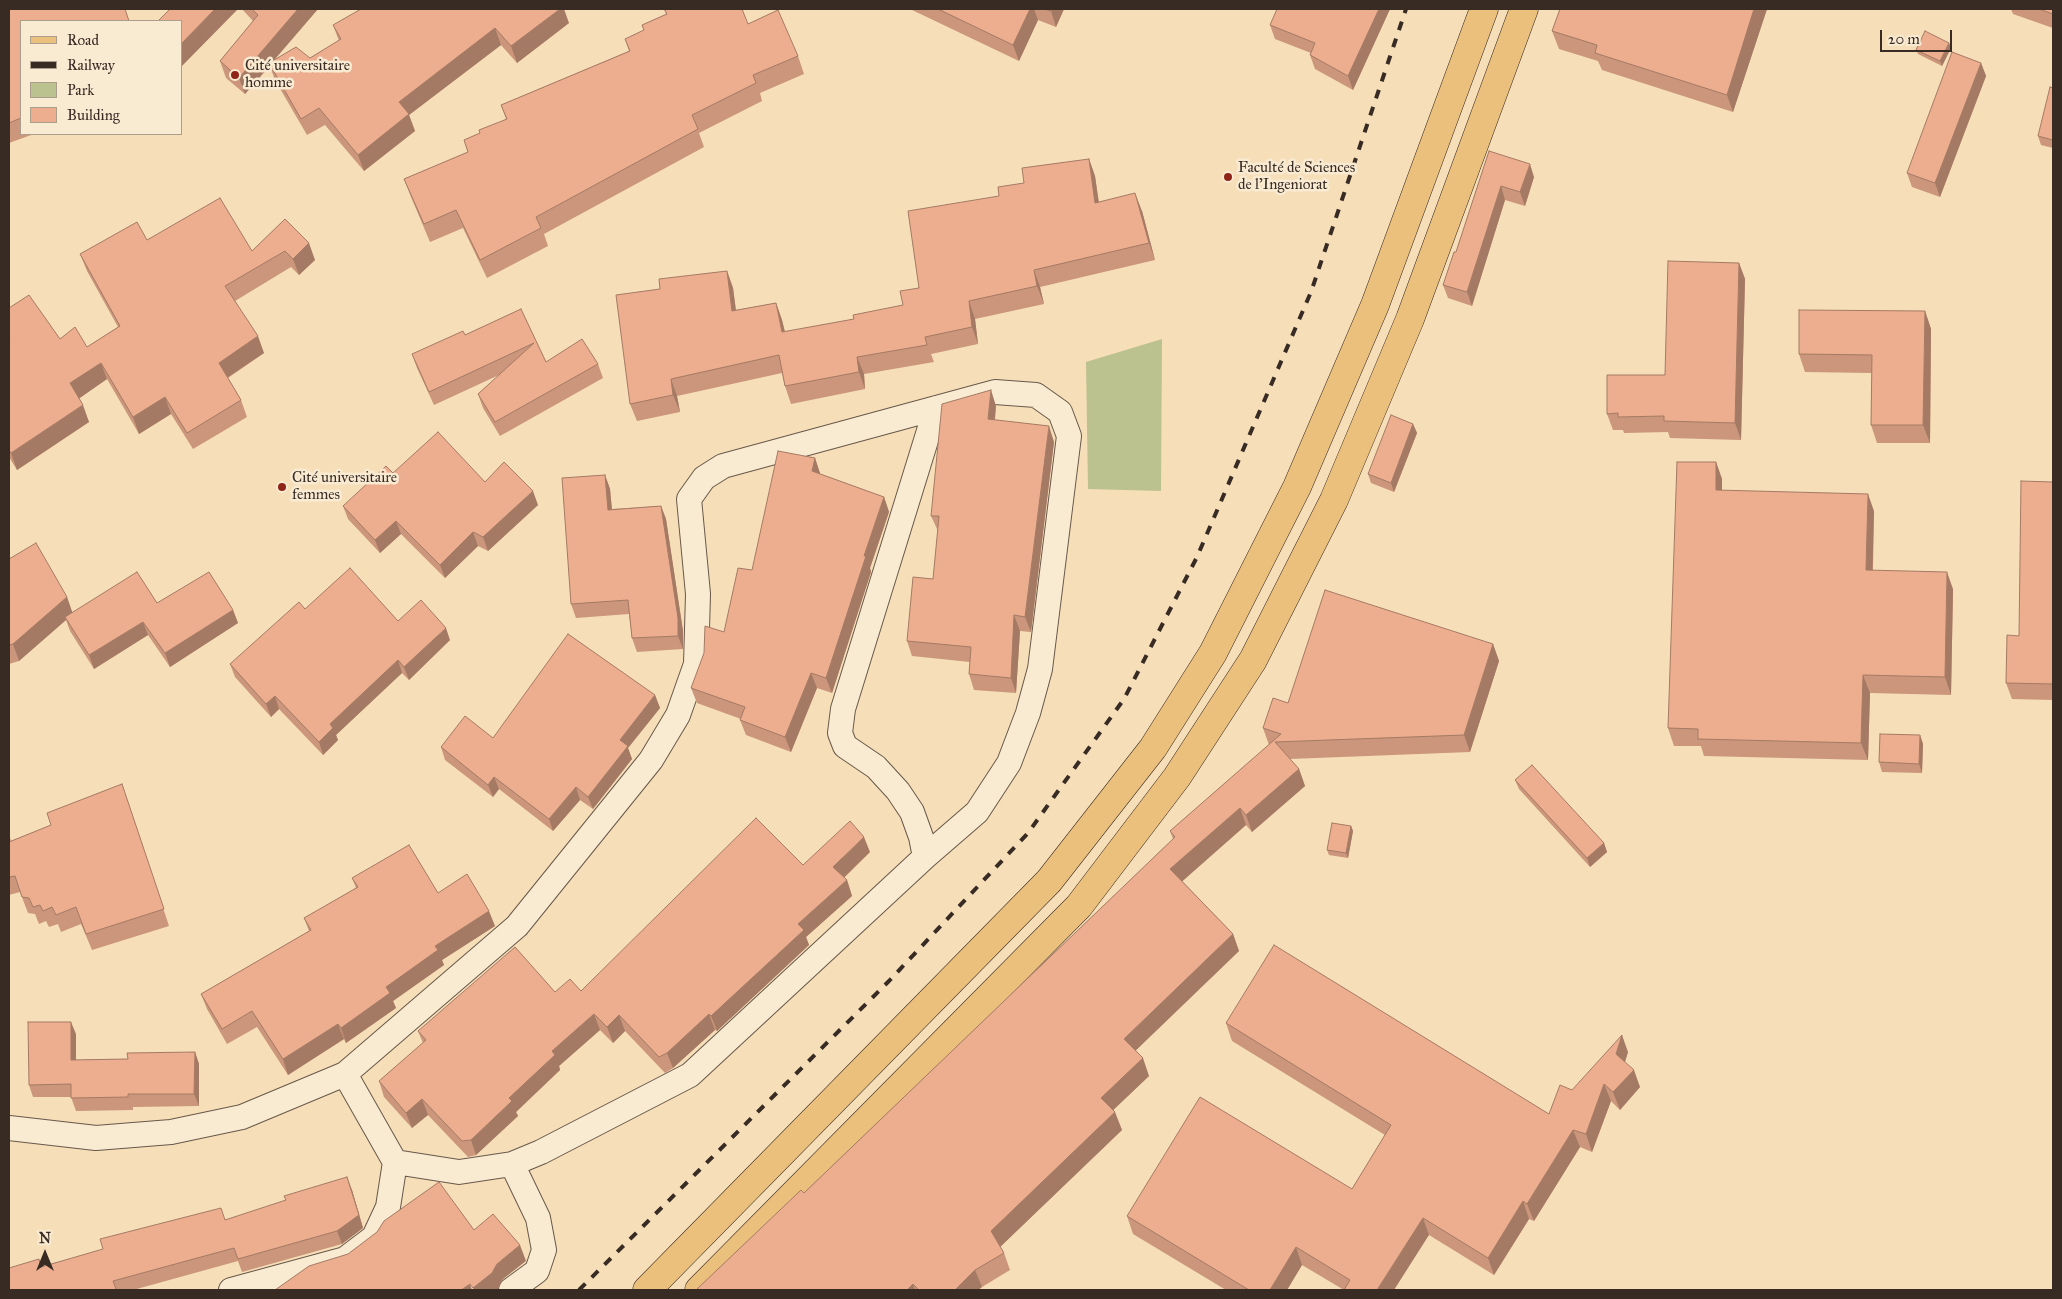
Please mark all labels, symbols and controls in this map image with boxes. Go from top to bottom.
legend [20,20,182,135]
scale bar [1882,20,1954,52]
text: 20 m [1888,30,1920,48]
text: Road [67,31,99,49]
text: Railway [67,56,115,74]
place label: Cité universitaire homme [245,57,350,92]
marker: Cité universitaire homme [229,69,241,81]
text: Park [67,81,94,99]
text: Building [67,106,120,124]
place label: Faculté de Sciences de l'Ingeniorat [1238,159,1355,194]
marker: Faculté de Sciences de l'Ingeniorat [1222,171,1234,183]
place label: Cité universitaire femmes [292,469,397,504]
marker: Cité universitaire femmes [276,481,288,493]
north arrow [20,1229,70,1279]
text: N [39,1230,51,1247]

